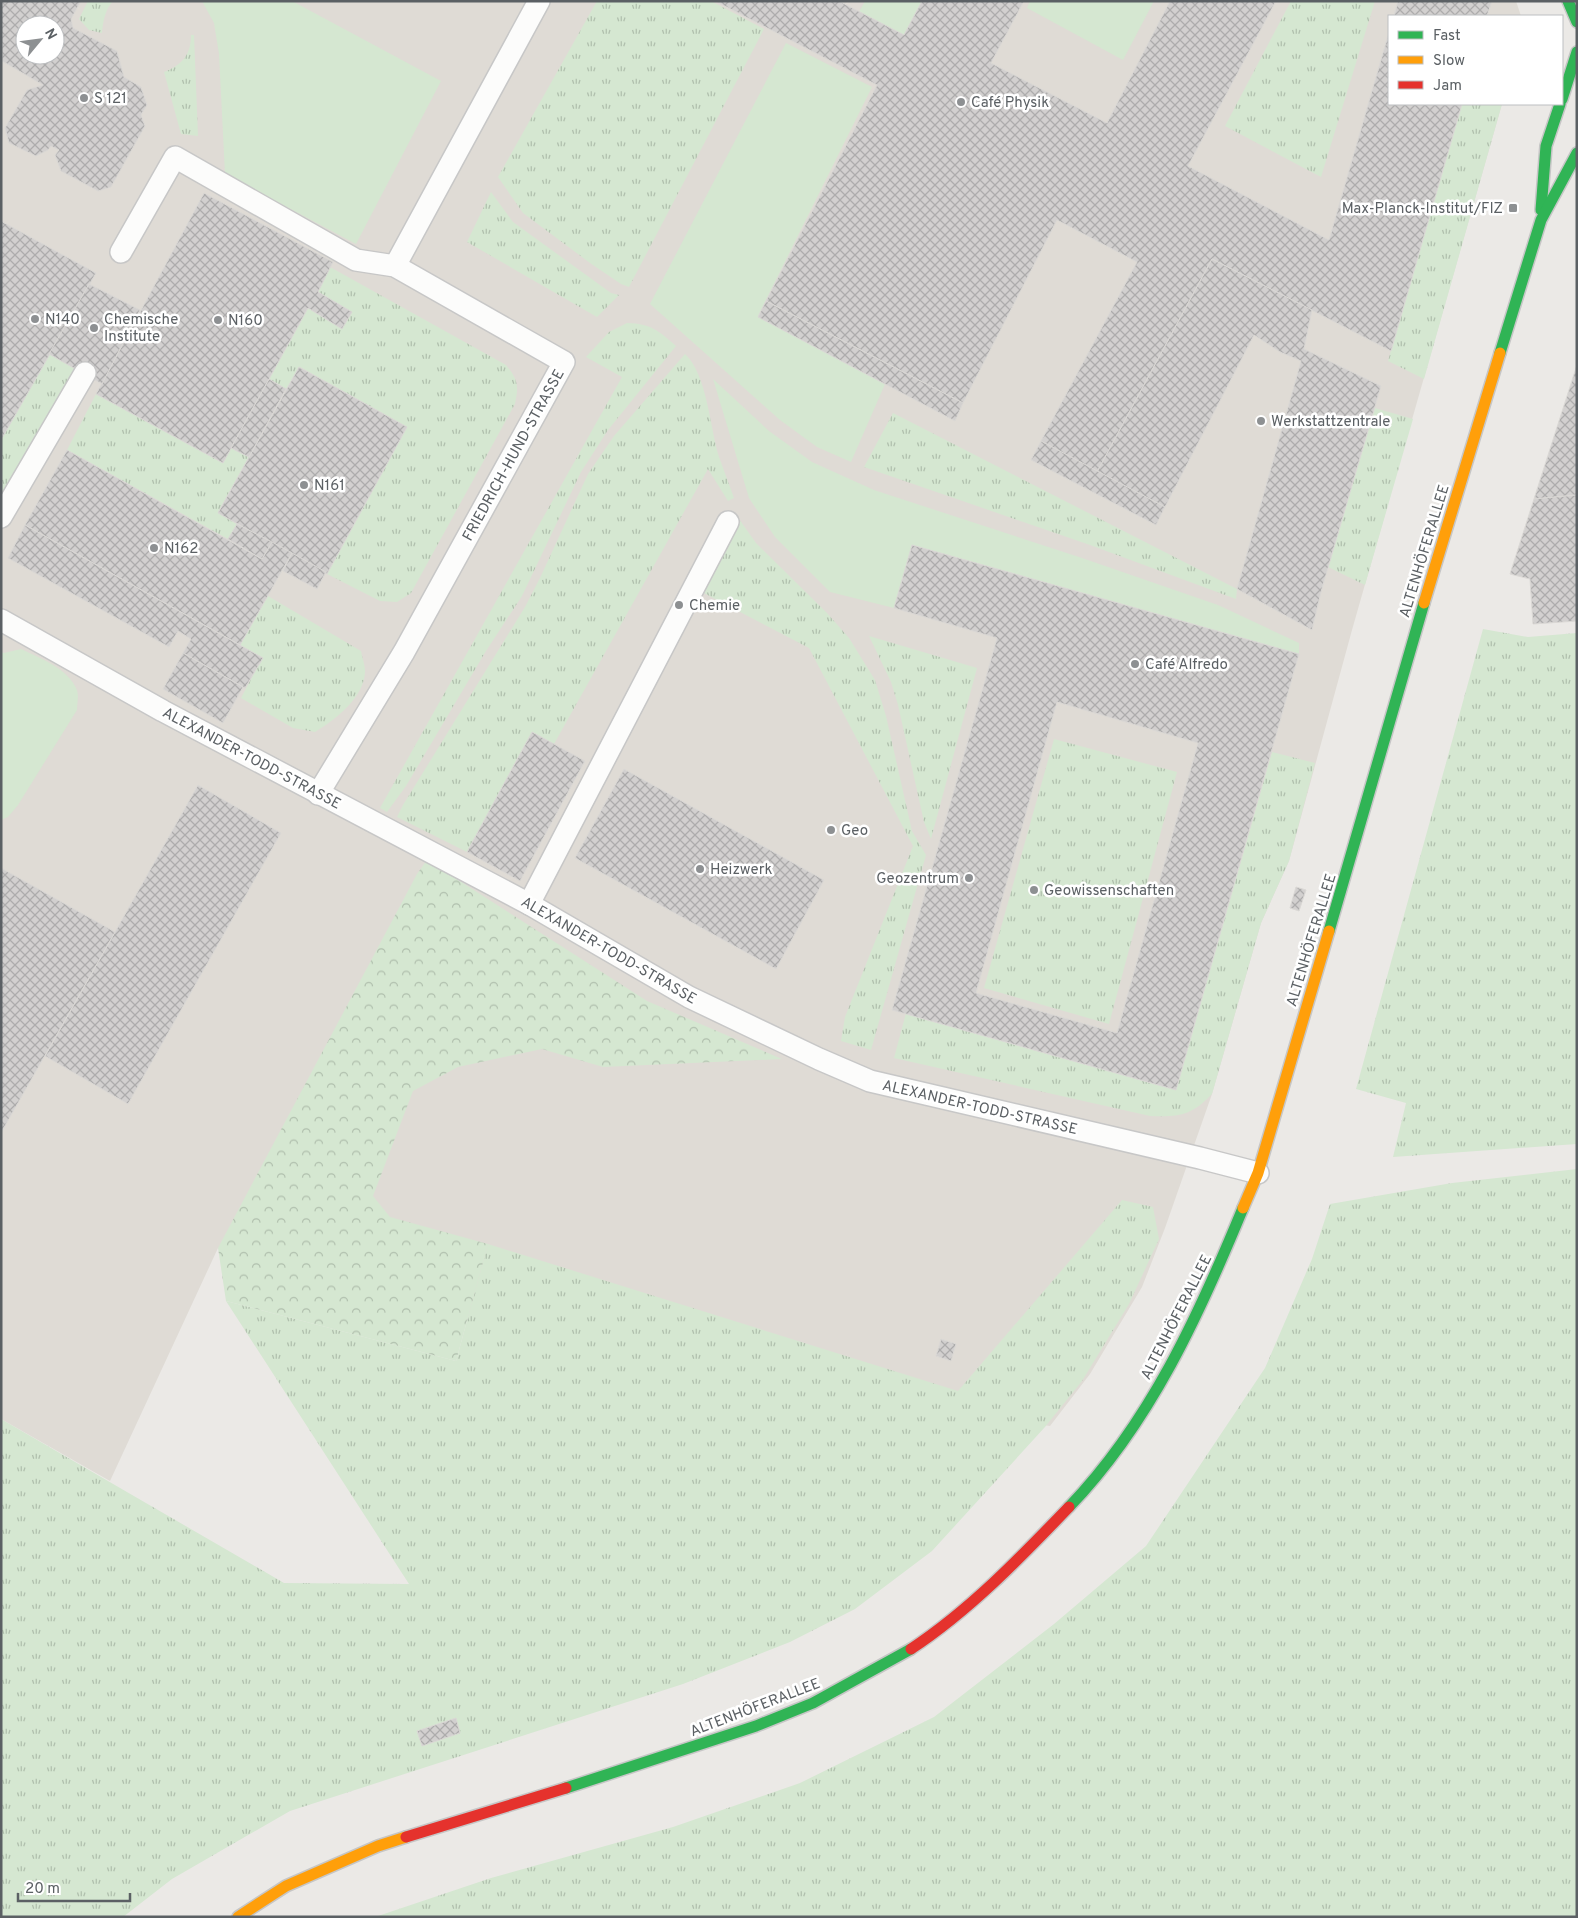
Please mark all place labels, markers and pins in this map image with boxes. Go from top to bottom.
place label: S 121 [94,90,127,109]
marker: S 121 [78,92,90,104]
place label: Café Physik [971,94,1049,113]
marker: Café Physik [955,96,967,108]
place label: Max-Planck-Institut/FIZ [1342,200,1503,219]
marker: Max-Planck-Institut/FIZ [1507,202,1519,214]
place label: N140 [45,311,80,330]
place label: Chemische Institute [104,311,178,347]
place label: N160 [228,312,263,331]
marker: N140 [29,313,41,325]
marker: N160 [212,314,224,326]
marker: Chemische Institute [88,322,100,334]
place label: Werkstattzentrale [1271,413,1390,432]
marker: Werkstattzentrale [1255,415,1267,427]
place label: N161 [314,477,345,496]
marker: N161 [298,479,310,491]
place label: N162 [164,540,198,559]
marker: N162 [148,542,160,554]
place label: Chemie [689,597,740,616]
marker: Chemie [673,599,685,611]
place label: Café Alfredo [1145,656,1228,675]
marker: Café Alfredo [1129,658,1141,670]
place label: Geo [841,822,868,841]
marker: Geo [825,824,837,836]
place label: Heizwerk [710,861,772,880]
marker: Heizwerk [694,863,706,875]
place label: Geozentrum [876,870,959,889]
marker: Geozentrum [963,872,975,884]
place label: Geowissenschaften [1044,882,1174,901]
marker: Geowissenschaften [1028,884,1040,896]

